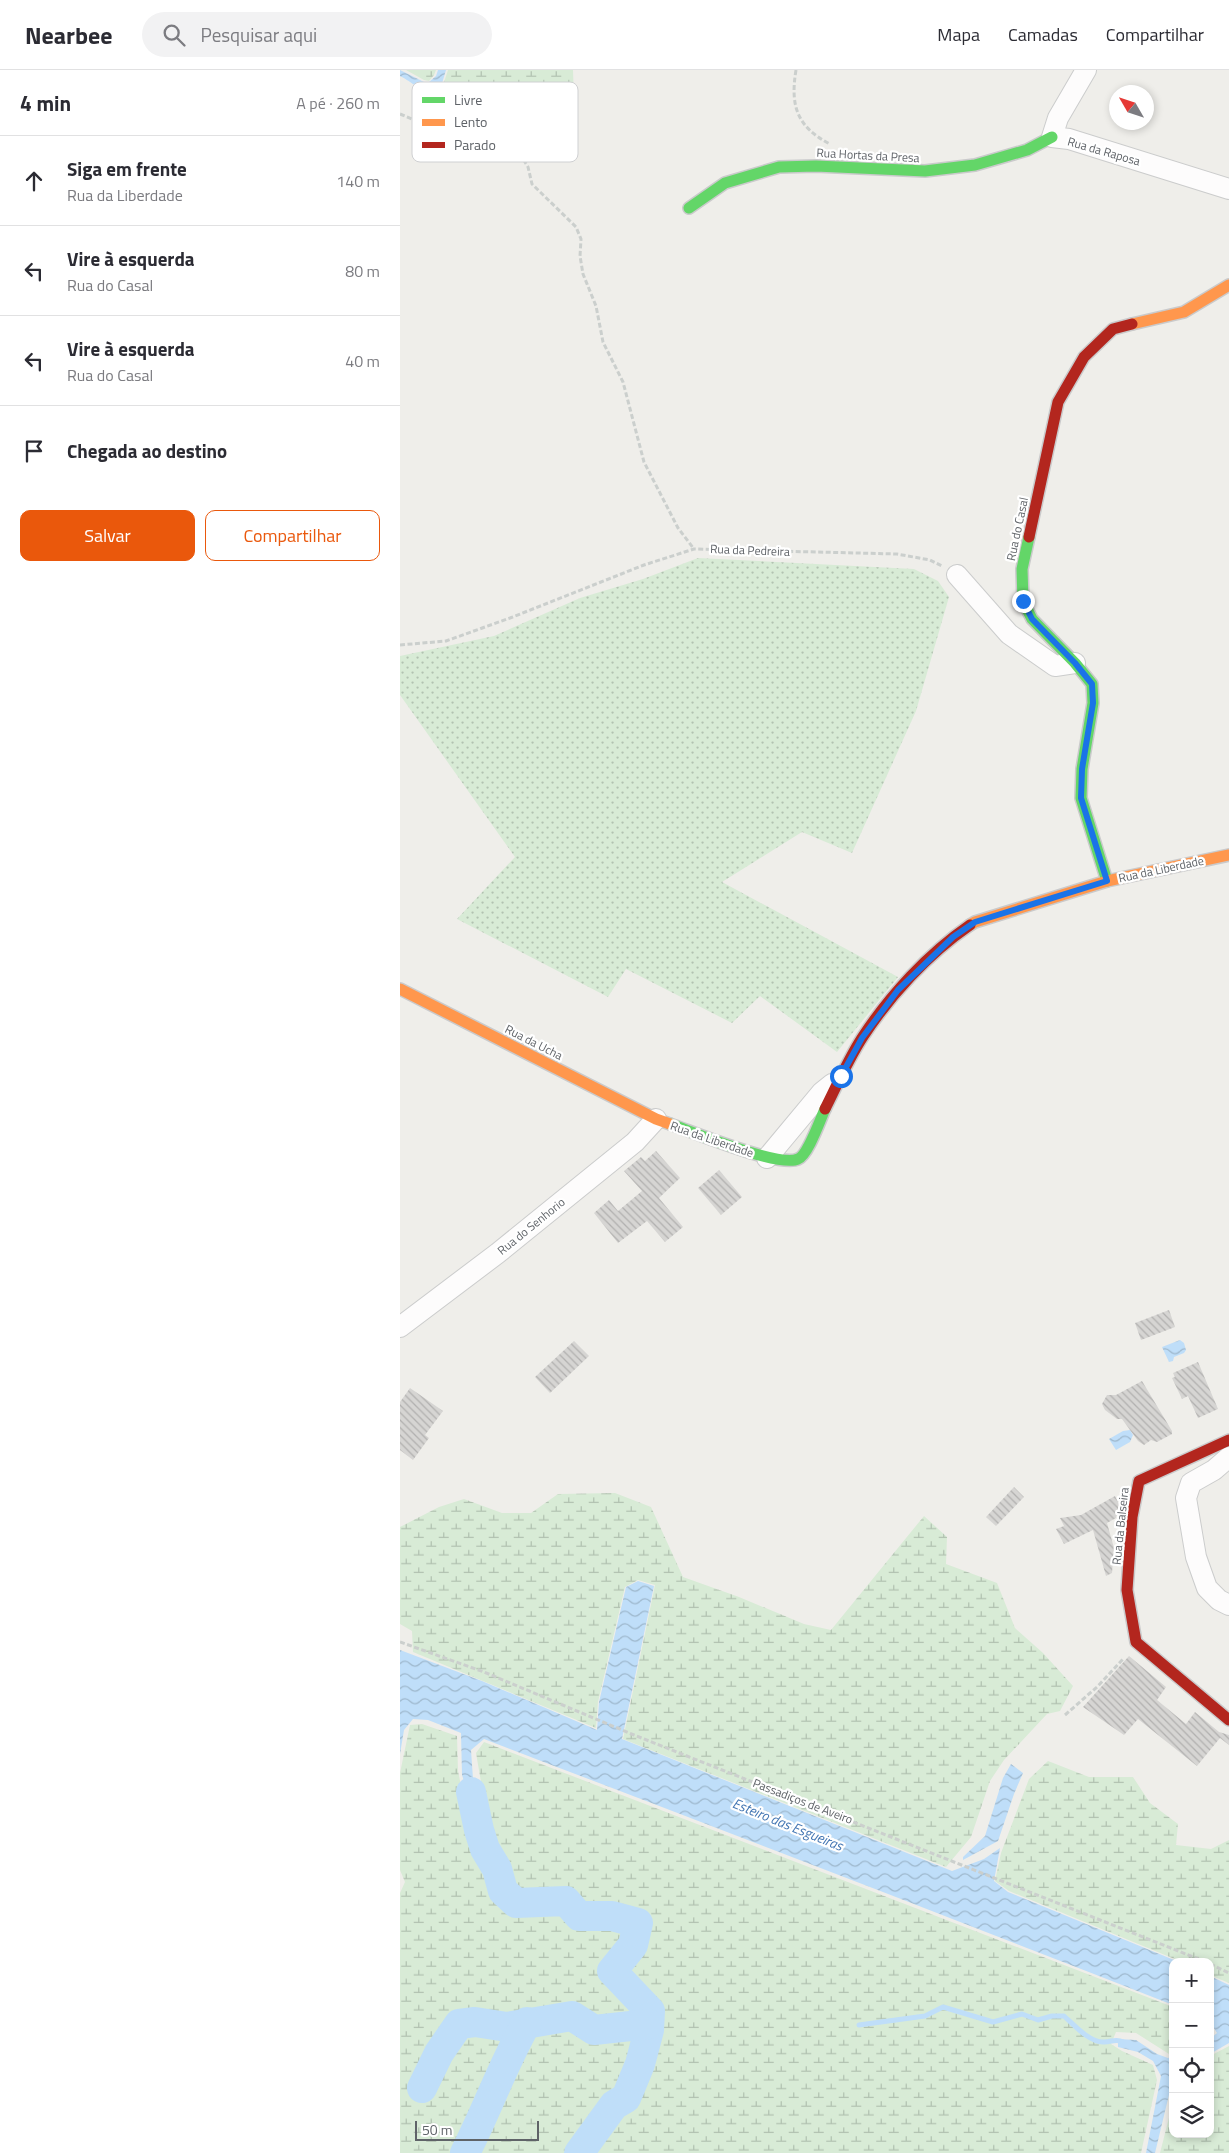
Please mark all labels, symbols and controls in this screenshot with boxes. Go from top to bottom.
search box [142,12,492,57]
text: Nearbee [25,17,112,53]
text: Pesquisar aqui [200,20,317,49]
icon: search [160,21,188,49]
text: Mapa [937,21,980,48]
text: Camadas [1008,21,1078,48]
text: Compartilhar [1106,21,1204,48]
legend [412,82,578,162]
north arrow [1109,85,1154,130]
text: 4 min [20,87,71,119]
text: Livre [454,89,482,110]
text: A pé · 260 m [296,91,380,115]
text: Lento [454,111,488,132]
street label: Rua da Raposa [1065,132,1143,170]
text: Parado [454,134,496,155]
street label: Rua Hortas da Presa [816,143,920,167]
text: Siga em frente [67,154,187,183]
icon: ahead [20,167,48,195]
text: 140 m [336,169,380,193]
text: Rua da Liberdade [67,183,183,207]
text: Vire à esquerda [67,244,195,273]
icon: left [20,257,48,285]
text: 80 m [345,259,380,283]
text: Rua do Casal [67,273,153,297]
text: Vire à esquerda [67,334,195,363]
icon: left [20,347,48,375]
text: 40 m [345,349,380,373]
text: Rua do Casal [67,363,153,387]
text: Chegada ao destino [67,436,227,465]
icon: arrive [20,437,48,465]
street label: Rua do Casal [1001,495,1033,563]
button: Salvar [20,510,195,561]
button: Compartilhar [205,510,380,561]
street label: Rua da Pedreira [710,539,790,561]
route end [1012,590,1035,613]
street label: Rua da Liberdade [1117,851,1205,887]
street label: Rua da Ucha [502,1019,566,1065]
route start [830,1065,853,1088]
street label: Rua da Liberdade [668,1116,756,1162]
street label: Rua do Senhorio [493,1193,569,1259]
street label: Rua da Balseira [1106,1486,1134,1566]
street label: Passadiços de Aveiro [750,1773,856,1829]
water label: Esteiro das Esgueiras [730,1792,847,1856]
map controls [1169,1958,1214,2138]
button: + [1169,1958,1214,2003]
button: − [1169,2003,1214,2048]
button: locate [1169,2048,1214,2093]
button: layers [1169,2093,1214,2138]
scale bar [415,2118,539,2141]
text: 50 m [422,2119,452,2140]

